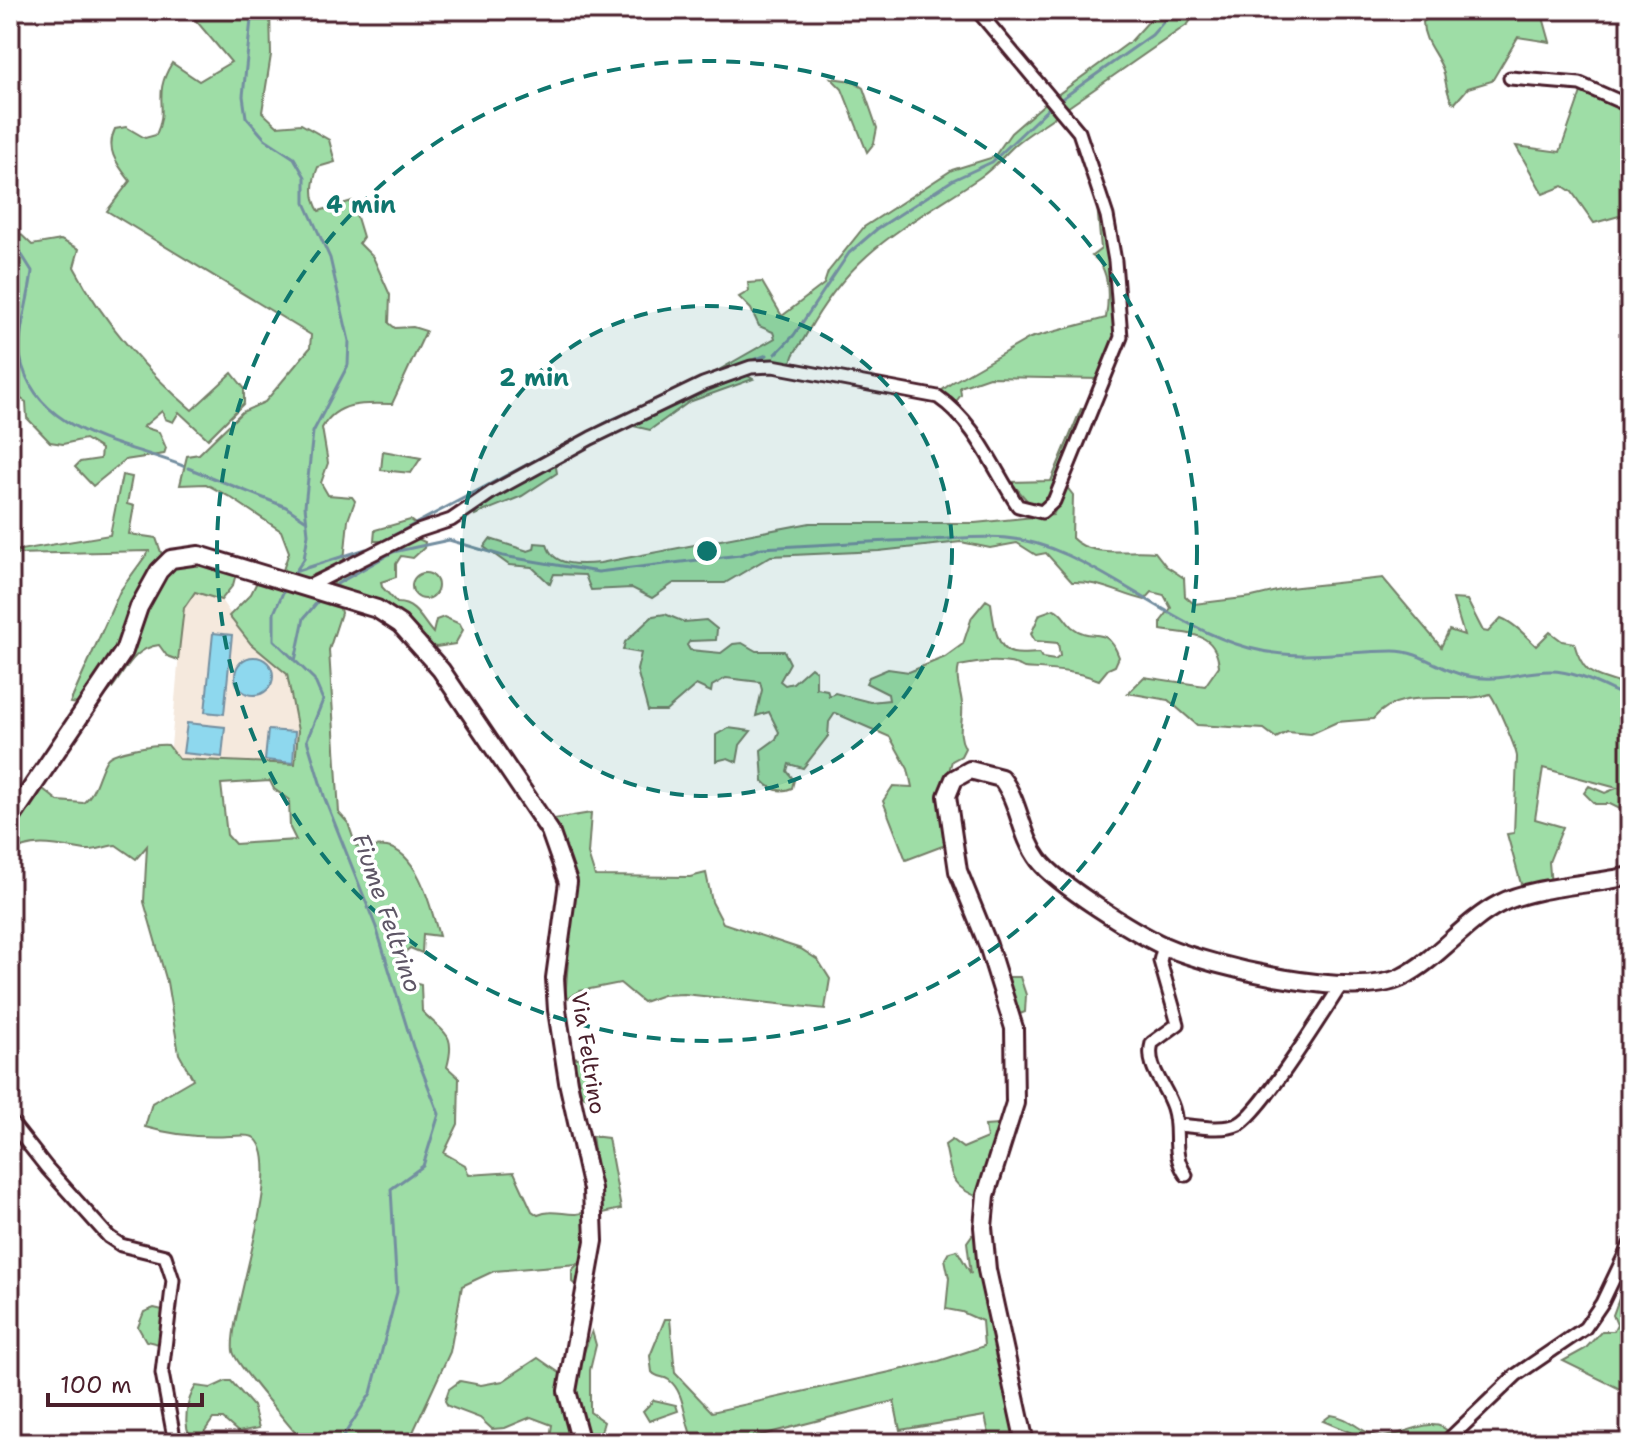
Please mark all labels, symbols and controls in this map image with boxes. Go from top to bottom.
text: 4 min [326,189,396,221]
text: 2 min [499,362,569,394]
centre of rings [693,537,721,565]
water label: Fiume Feltrino [345,829,429,997]
street label: Via Feltrino [565,990,612,1116]
scale bar [48,1357,202,1407]
text: 100 m [60,1369,132,1401]

